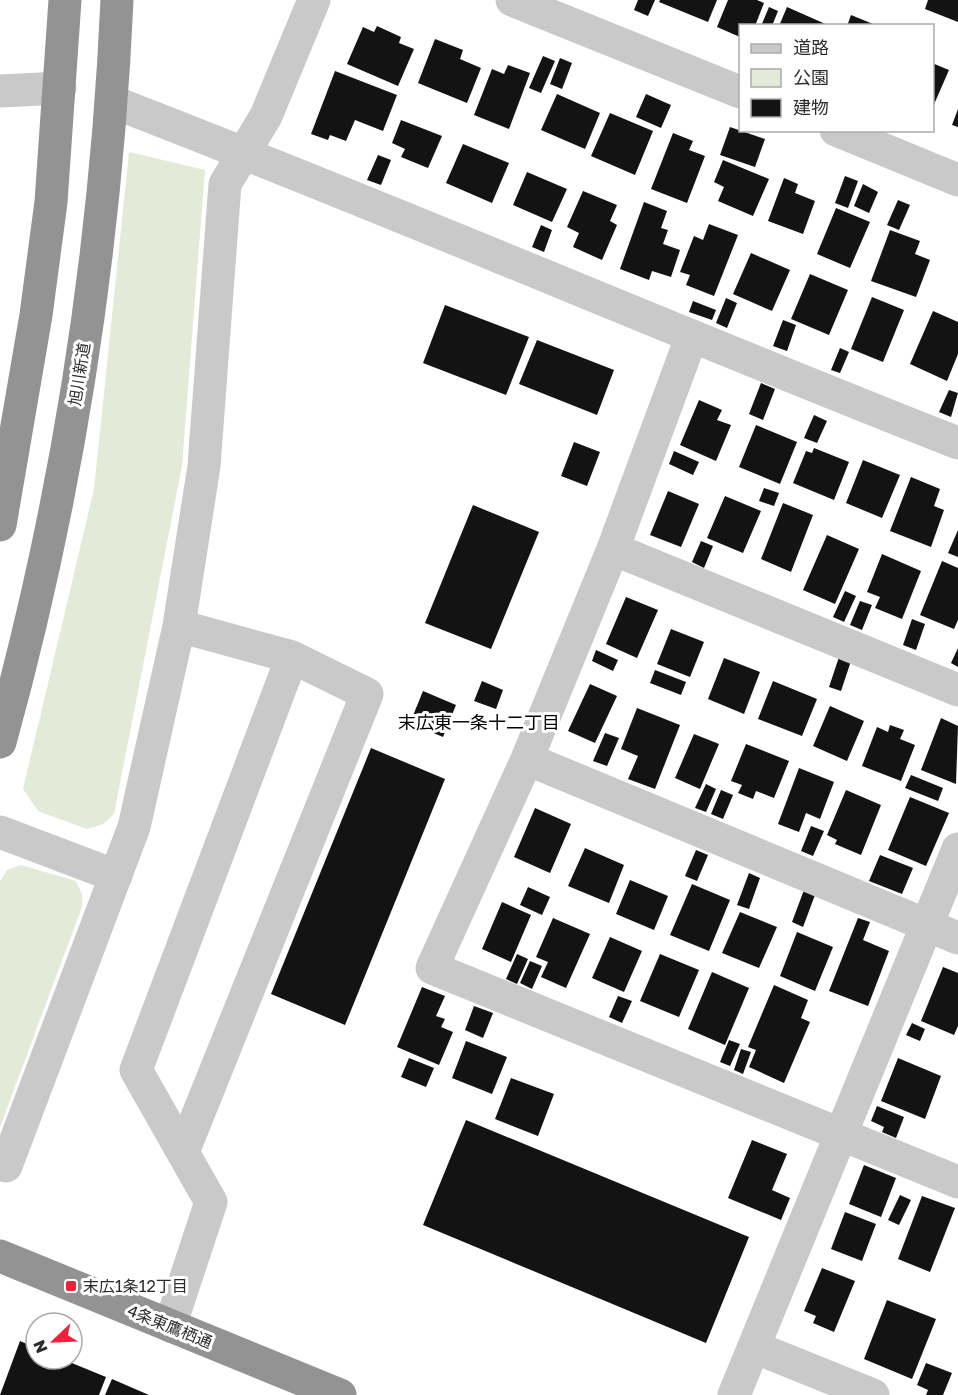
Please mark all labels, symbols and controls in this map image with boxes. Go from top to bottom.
legend [739,24,934,132]
text: 道路 [793,36,829,58]
text: 公園 [793,66,829,88]
text: 建物 [793,96,829,118]
street label: 旭川新道 [64,341,94,407]
district label: 末広東一条十二丁目 [398,711,560,733]
place label: 末広1条12丁目 [83,1276,188,1296]
marker: 末広1条12丁目 [64,1279,78,1293]
street label: 4条東鷹栖通 [125,1300,215,1352]
north arrow [24,1311,84,1371]
text: N [29,1337,52,1356]

